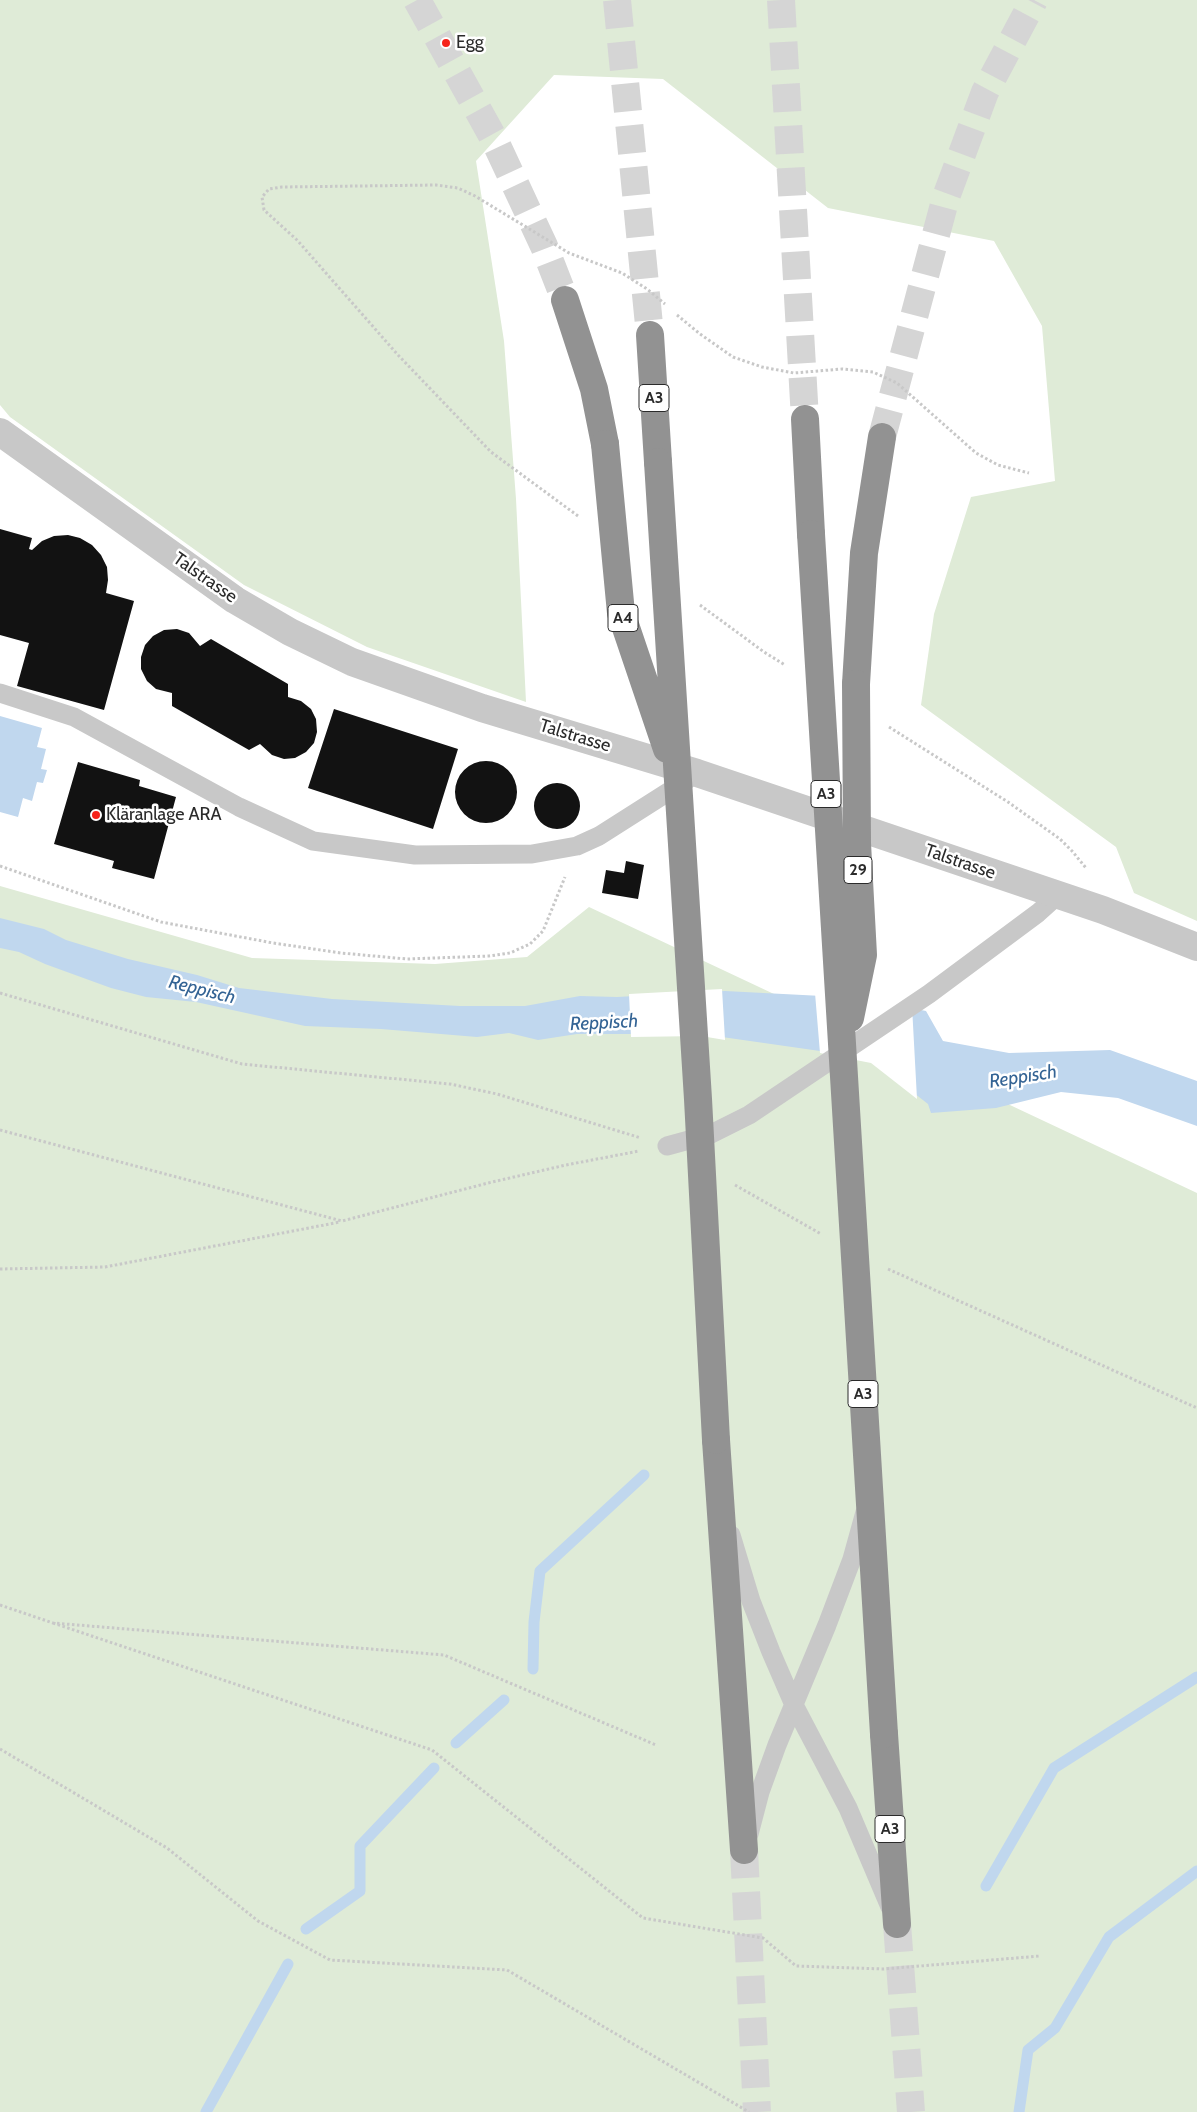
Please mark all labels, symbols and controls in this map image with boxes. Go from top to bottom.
place label: Egg [456,32,484,54]
marker: Egg [440,37,452,49]
road number: A3 [639,384,669,412]
street label: Talstrasse [169,548,241,608]
road number: A4 [608,604,638,632]
street label: Talstrasse [537,715,613,757]
road number: A3 [811,781,841,808]
place label: Kläranlage ARA [106,804,221,826]
marker: Kläranlage ARA [90,809,102,821]
street label: Talstrasse [922,840,998,884]
road number: 29 [844,856,872,884]
water label: Reppisch [166,971,238,1009]
water label: Reppisch [569,1010,639,1036]
water label: Reppisch [988,1060,1058,1094]
road number: A3 [848,1380,878,1408]
road number: A3 [875,1816,905,1842]

